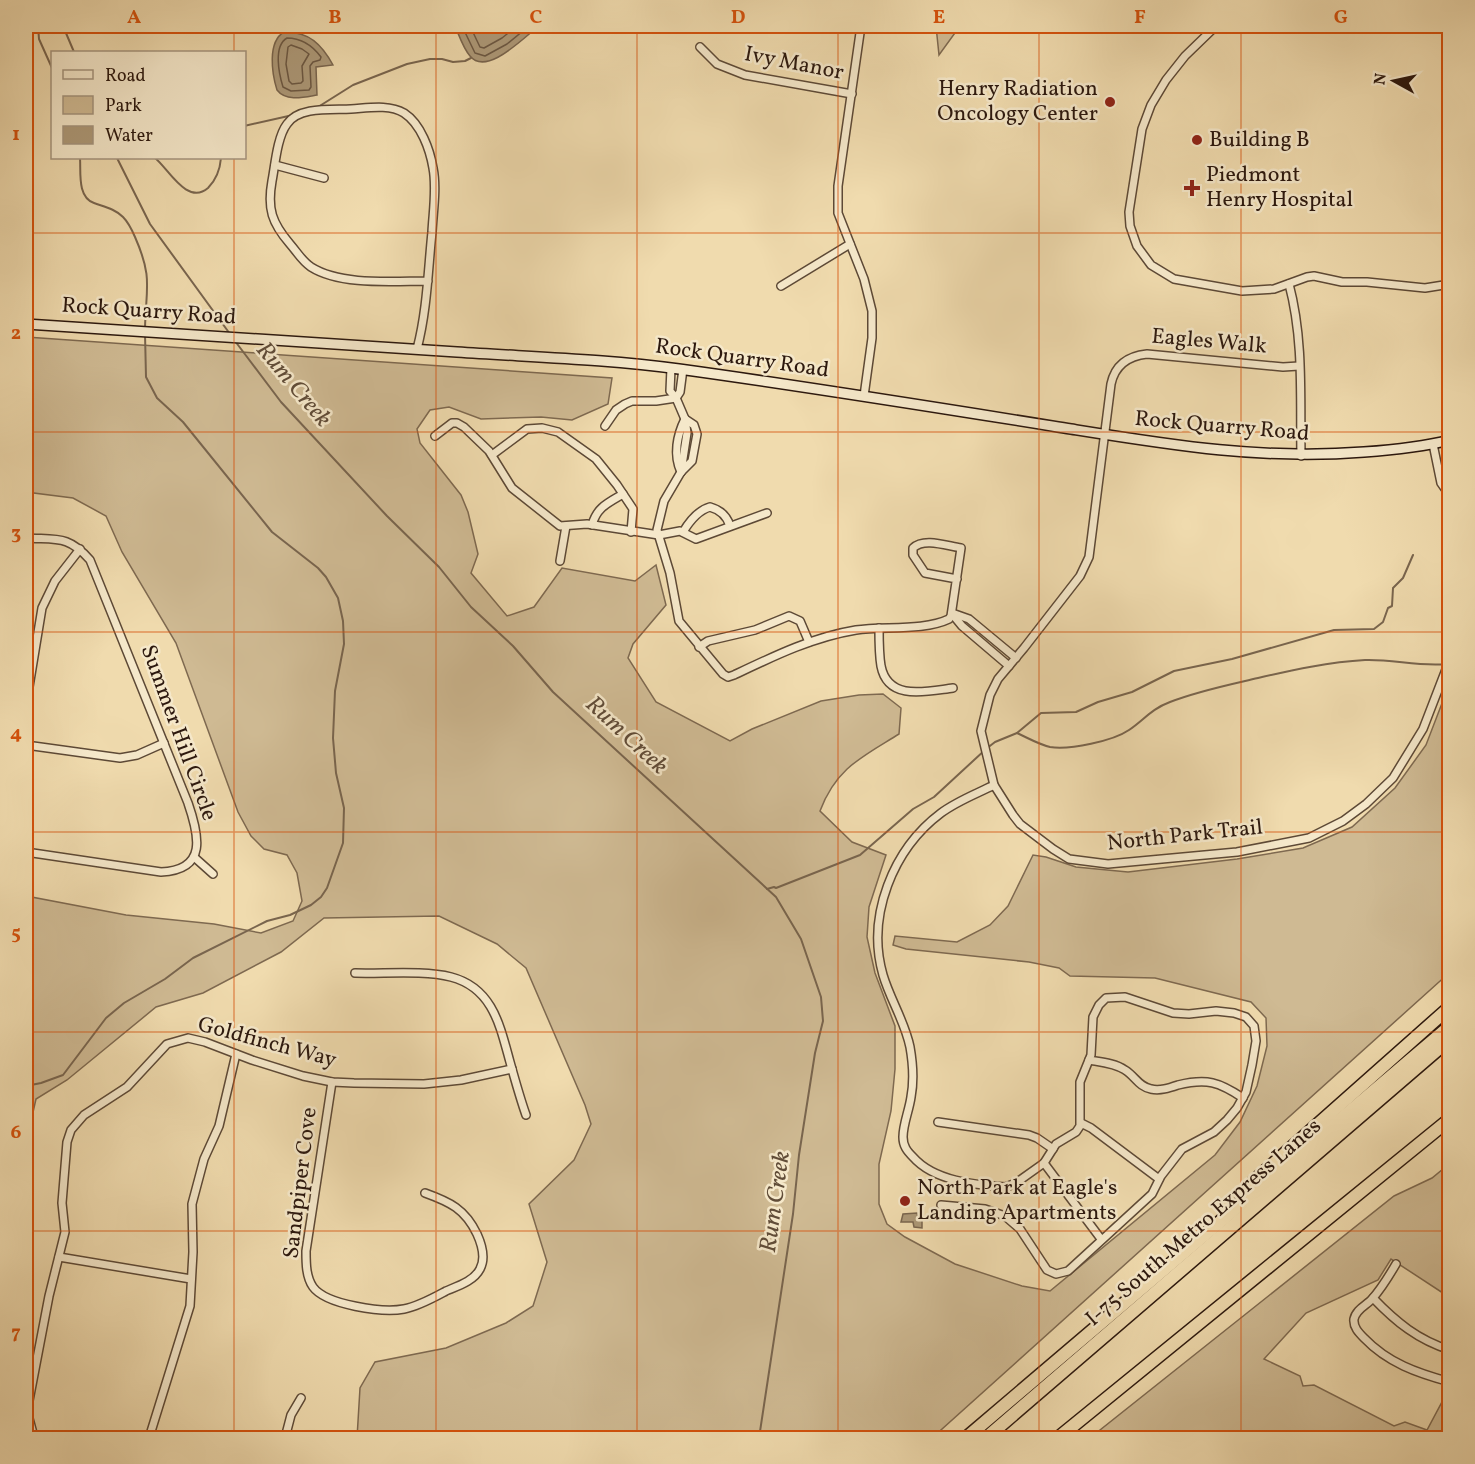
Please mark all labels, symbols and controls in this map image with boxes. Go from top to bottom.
text: A [127,4,141,32]
text: B [328,4,342,32]
text: C [530,4,543,32]
text: D [731,4,745,32]
text: E [933,4,945,32]
text: F [1134,4,1146,32]
text: G [1334,4,1348,32]
street label: Ivy Manor [742,39,846,89]
legend [51,51,246,159]
north arrow [1364,51,1424,111]
text: Road [105,64,146,89]
text: N [1369,72,1393,86]
place label: Henry Radiation Oncology Center [937,74,1098,130]
text: Park [105,94,142,119]
marker: Henry Radiation Oncology Center [1103,95,1117,109]
text: 1 [12,121,20,149]
text: Water [105,124,153,149]
place label: Building B [1209,125,1310,156]
marker: Building B [1190,133,1204,147]
place label: Piedmont Henry Hospital [1206,160,1353,216]
marker: Piedmont Henry Hospital [1183,179,1201,197]
street label: Rock Quarry Road [61,290,237,334]
text: 2 [11,320,21,348]
street label: Eagles Walk [1150,322,1268,362]
street label: Rock Quarry Road [653,331,831,387]
water label: Rum Creek [247,335,339,435]
street label: Rock Quarry Road [1133,404,1311,450]
text: 3 [11,520,21,548]
street label: Summer Hill Circle [132,641,224,825]
water label: Rum Creek [577,689,675,783]
text: 4 [10,720,22,748]
street label: North Park Trail [1106,812,1264,860]
text: 5 [11,920,21,948]
street label: Goldfinch Way [194,1010,340,1076]
street label: Sandpiper Cove [276,1106,326,1260]
street label: I-75 South Metro Express Lanes [1079,1112,1329,1334]
text: 6 [11,1119,22,1147]
water label: Rum Creek [752,1149,800,1255]
place label: North Park at Eagle's Landing Apartments [917,1173,1117,1229]
marker: North Park at Eagle's Landing Apartments [898,1194,912,1208]
text: 7 [11,1319,21,1347]

